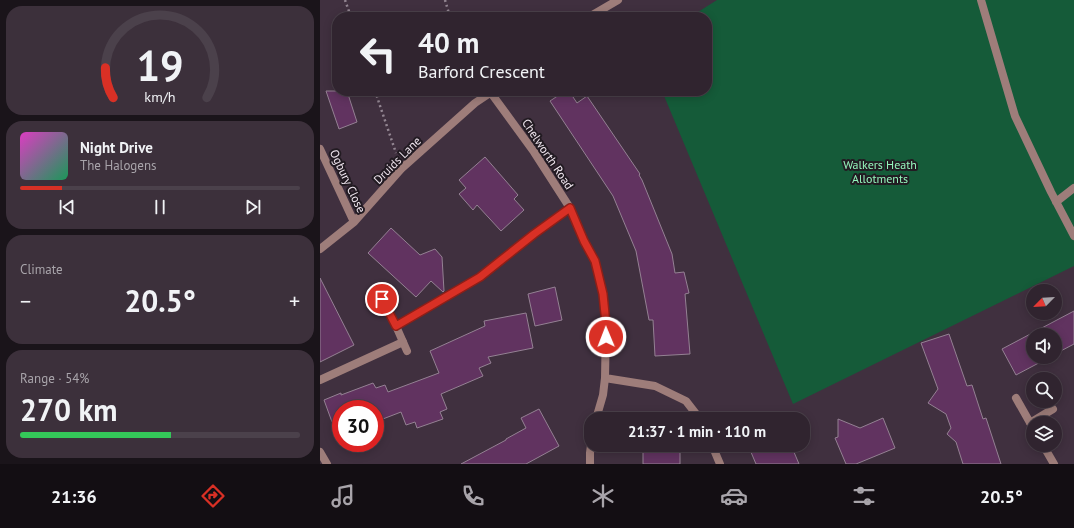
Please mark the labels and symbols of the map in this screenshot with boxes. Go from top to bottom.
street label: Chelworth Road [519,116,577,192]
street label: Druids Lane [370,133,424,187]
street label: Ogbury Close [327,147,369,215]
park label: Walkers Heath Allotments [843,157,917,186]
pin [365,282,399,316]
north arrow [1026,284,1062,320]
position arrow [585,316,627,358]
speed limit sign: 30 [332,400,384,452]

